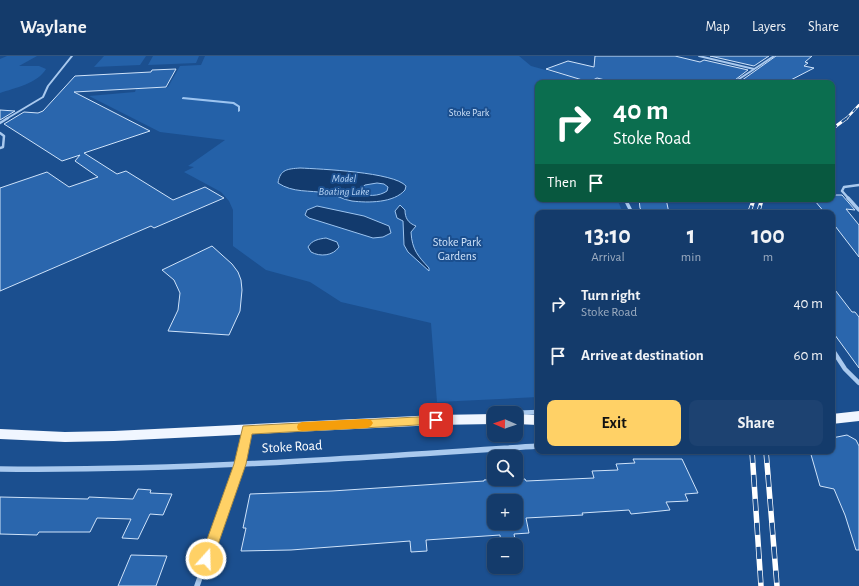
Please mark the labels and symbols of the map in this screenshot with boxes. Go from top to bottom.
park label: Stoke Park [449,108,490,118]
water label: Model Boating Lake [319,173,369,197]
park label: Stoke Park Gardens [433,236,482,262]
pin [419,403,453,437]
north arrow [487,406,523,442]
street label: Stoke Road [261,438,323,456]
position arrow [185,538,227,580]

